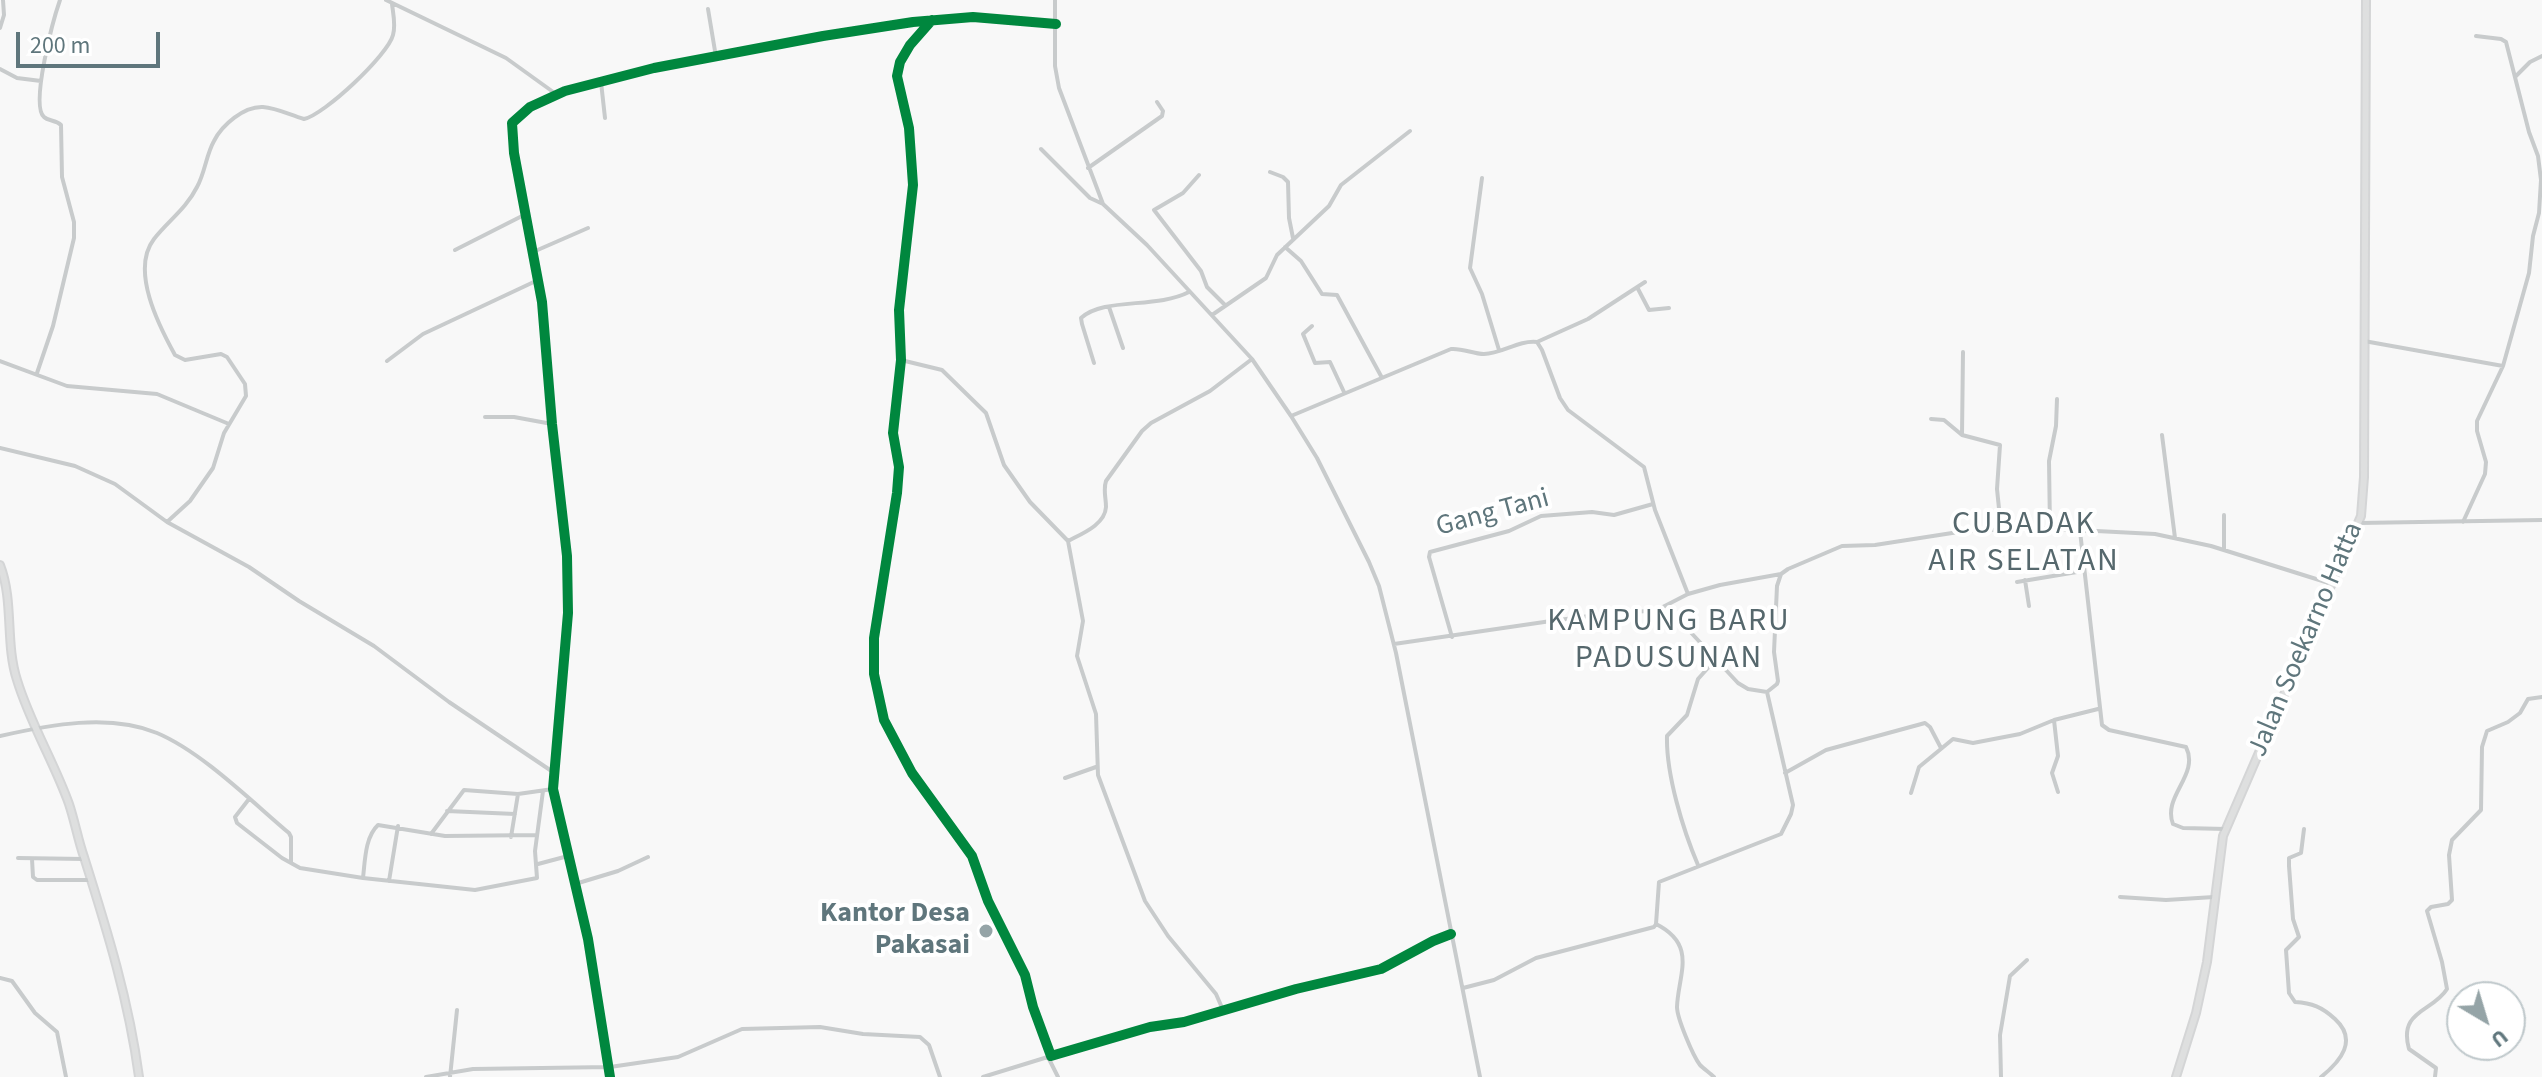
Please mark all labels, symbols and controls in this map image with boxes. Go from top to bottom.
scale bar [20,16,164,66]
text: 200 m [30,28,90,63]
street label: Gang Tani [1433,483,1553,545]
district label: CUBADAK AIR SELATAN [1928,507,2120,582]
street label: Jalan Soekarno Hatta [2242,518,2372,762]
district label: KAMPUNG BARU PADUSUNAN [1547,604,1791,679]
place label: Kantor Desa Pakasai [820,898,970,964]
marker: Kantor Desa Pakasai [977,922,995,940]
north arrow [2446,981,2526,1061]
text: U [2484,1021,2515,1055]

